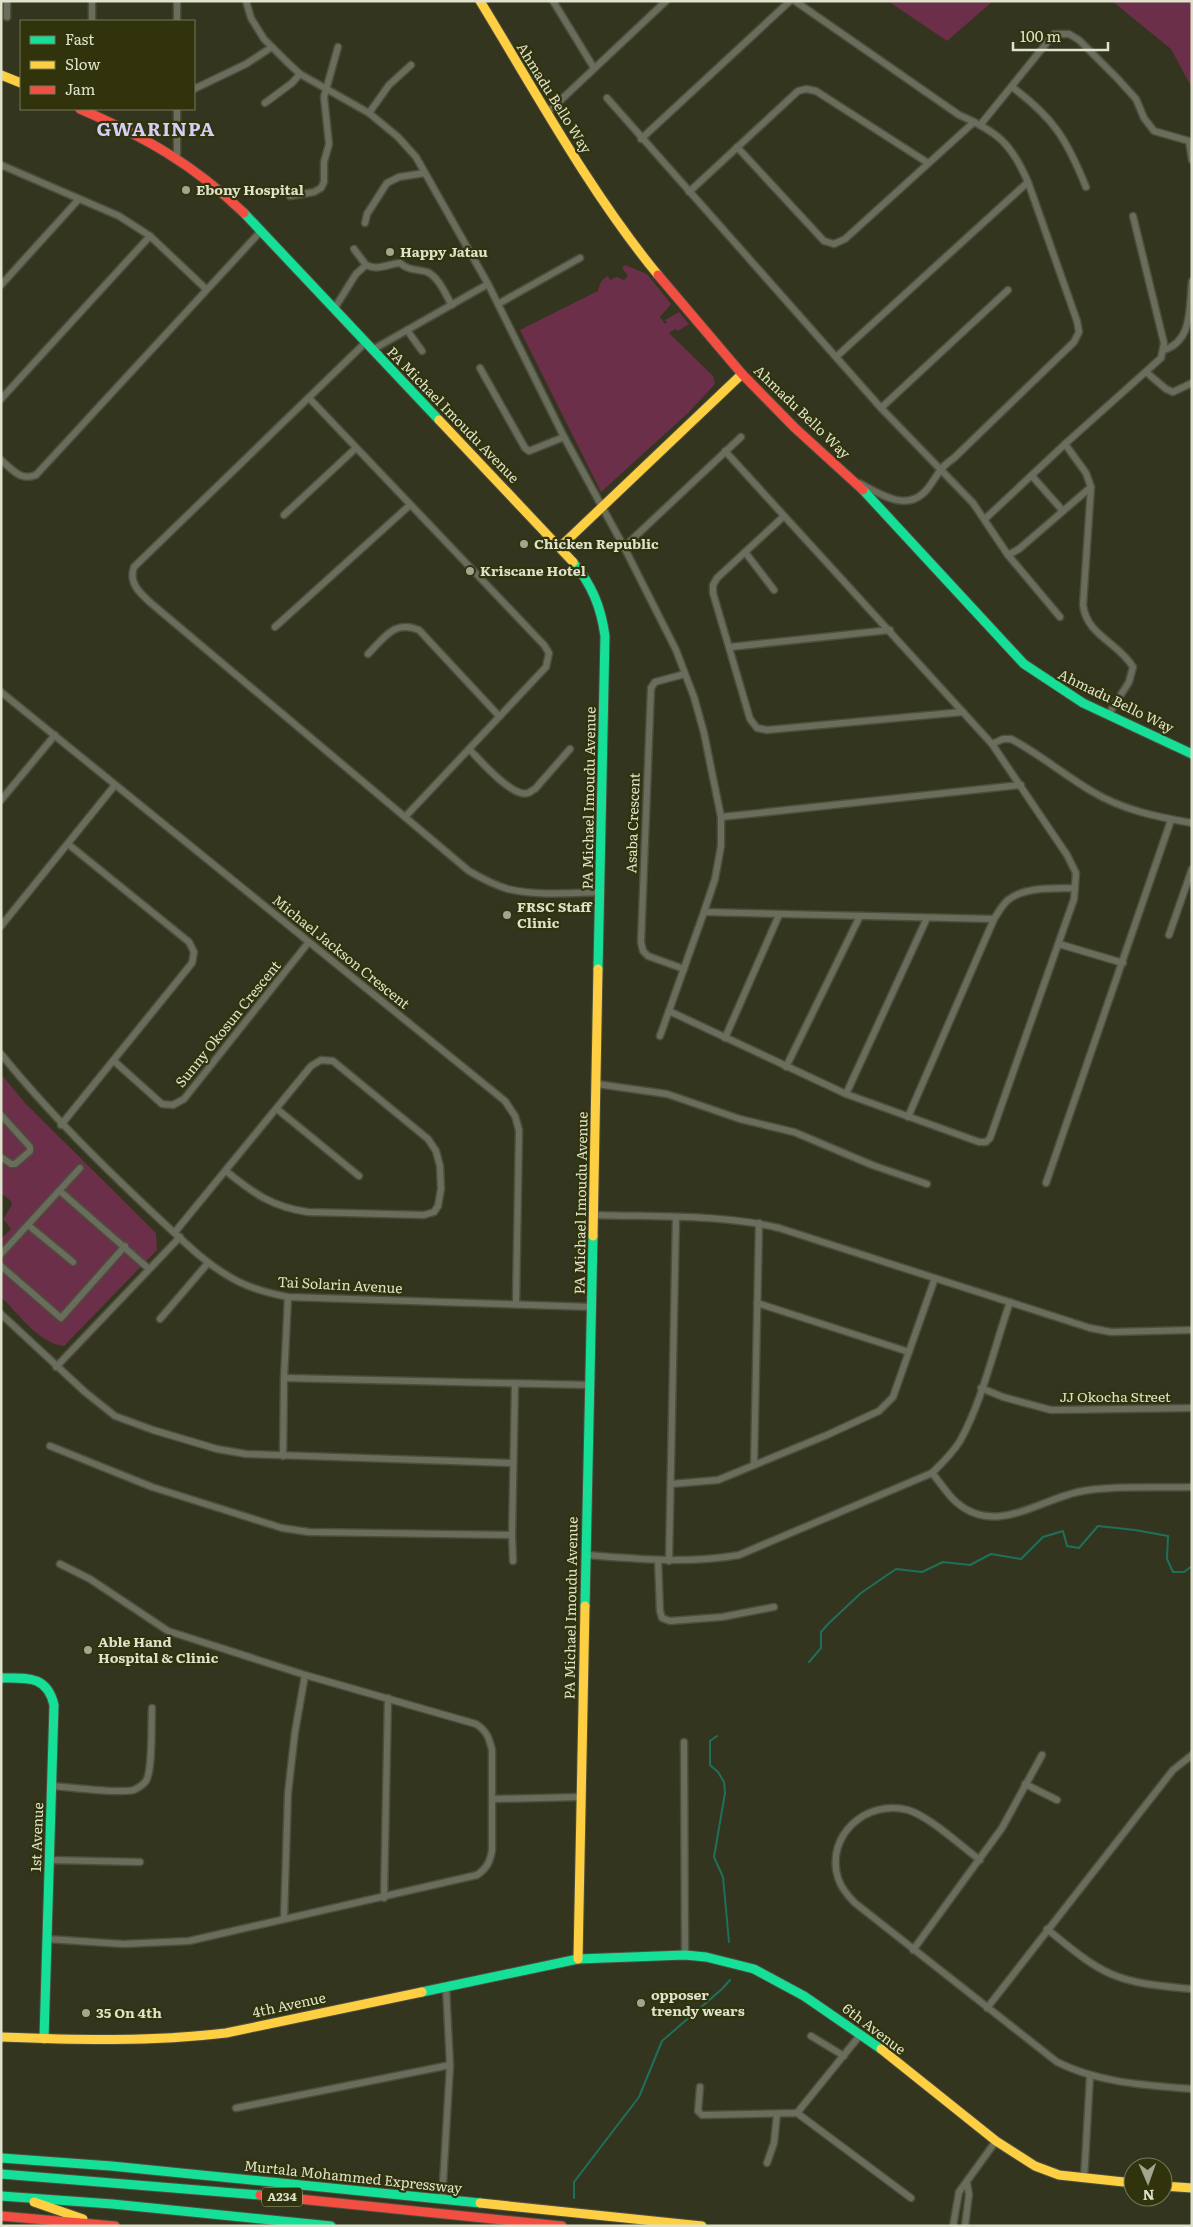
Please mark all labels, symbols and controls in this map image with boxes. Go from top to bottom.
legend [20,20,195,110]
scale bar [1013,20,1108,52]
text: 100 m [1020,24,1061,47]
text: Fast [65,27,94,50]
street label: Ahmadu Bello Way [513,38,597,157]
text: Slow [65,52,100,75]
text: Jam [65,77,96,100]
district label: GWARINPA [97,114,215,142]
place label: Ebony Hospital [196,179,304,199]
marker: Ebony Hospital [180,184,192,196]
place label: Happy Jatau [400,241,488,261]
marker: Happy Jatau [384,246,396,258]
street label: PA Michael Imoudu Avenue [383,342,524,487]
street label: Ahmadu Bello Way [750,360,856,463]
place label: Chicken Republic [534,533,659,553]
marker: Chicken Republic [518,538,530,550]
place label: Kriscane Hotel [480,560,586,580]
marker: Kriscane Hotel [464,565,476,577]
street label: Ahmadu Bello Way [1055,663,1179,737]
street label: PA Michael Imoudu Avenue [576,706,600,890]
street label: Asaba Crescent [620,772,644,874]
street label: Michael Jackson Crescent [269,889,415,1013]
place label: FRSC Staff Clinic [517,896,593,932]
marker: FRSC Staff Clinic [501,909,513,921]
street label: Sunny Okosun Crescent [170,955,285,1091]
street label: PA Michael Imoudu Avenue [568,1111,592,1295]
street label: Tai Solarin Avenue [277,1271,403,1297]
street label: JJ Okocha Street [1059,1386,1171,1406]
street label: PA Michael Imoudu Avenue [558,1516,582,1700]
place label: Able Hand Hospital & Clinic [98,1631,219,1667]
marker: Able Hand Hospital & Clinic [82,1644,94,1656]
street label: 1st Avenue [25,1802,47,1872]
place label: opposer trendy wears [651,1984,745,2020]
street label: 4th Avenue [250,1986,327,2022]
marker: opposer trendy wears [635,1997,647,2009]
street label: 6th Avenue [839,1998,910,2059]
place label: 35 On 4th [96,2002,162,2022]
marker: 35 On 4th [80,2007,92,2019]
street label: Murtala Mohammed Expressway [243,2155,464,2198]
north arrow [1123,2157,1173,2207]
text: N [1142,2186,1155,2206]
road number: A234 [262,2188,302,2206]

